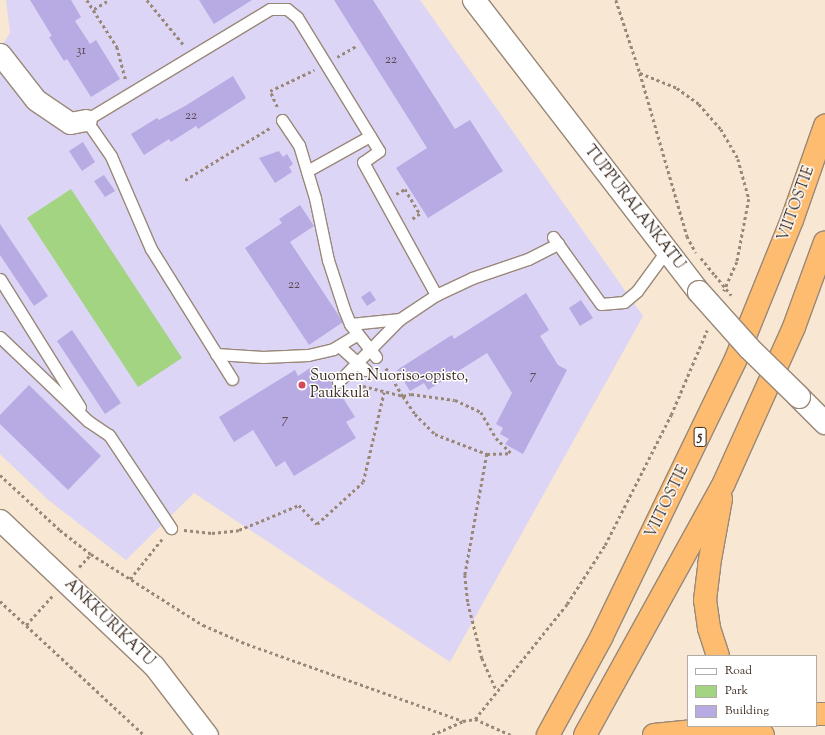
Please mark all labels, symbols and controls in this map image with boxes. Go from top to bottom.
house number: 31 [76,43,86,59]
house number: 22 [385,52,397,68]
house number: 22 [185,108,197,124]
street label: TUPPURALANKATU [580,142,688,274]
street label: VIITOSTIE [775,164,819,244]
house number: 22 [288,277,300,293]
place label: Suomen Nuoriso-opisto, Paukkula [310,367,468,402]
house number: 7 [530,368,536,384]
marker: Suomen Nuoriso-opisto, Paukkula [297,380,307,390]
house number: 7 [282,412,288,428]
road number: 5 [693,425,707,449]
street label: VIITOSTIE [643,463,693,541]
street label: ANKKURIKATU [60,576,158,670]
legend [687,655,817,727]
text: Road [725,662,752,680]
text: Park [725,682,748,700]
text: Building [725,702,769,720]

